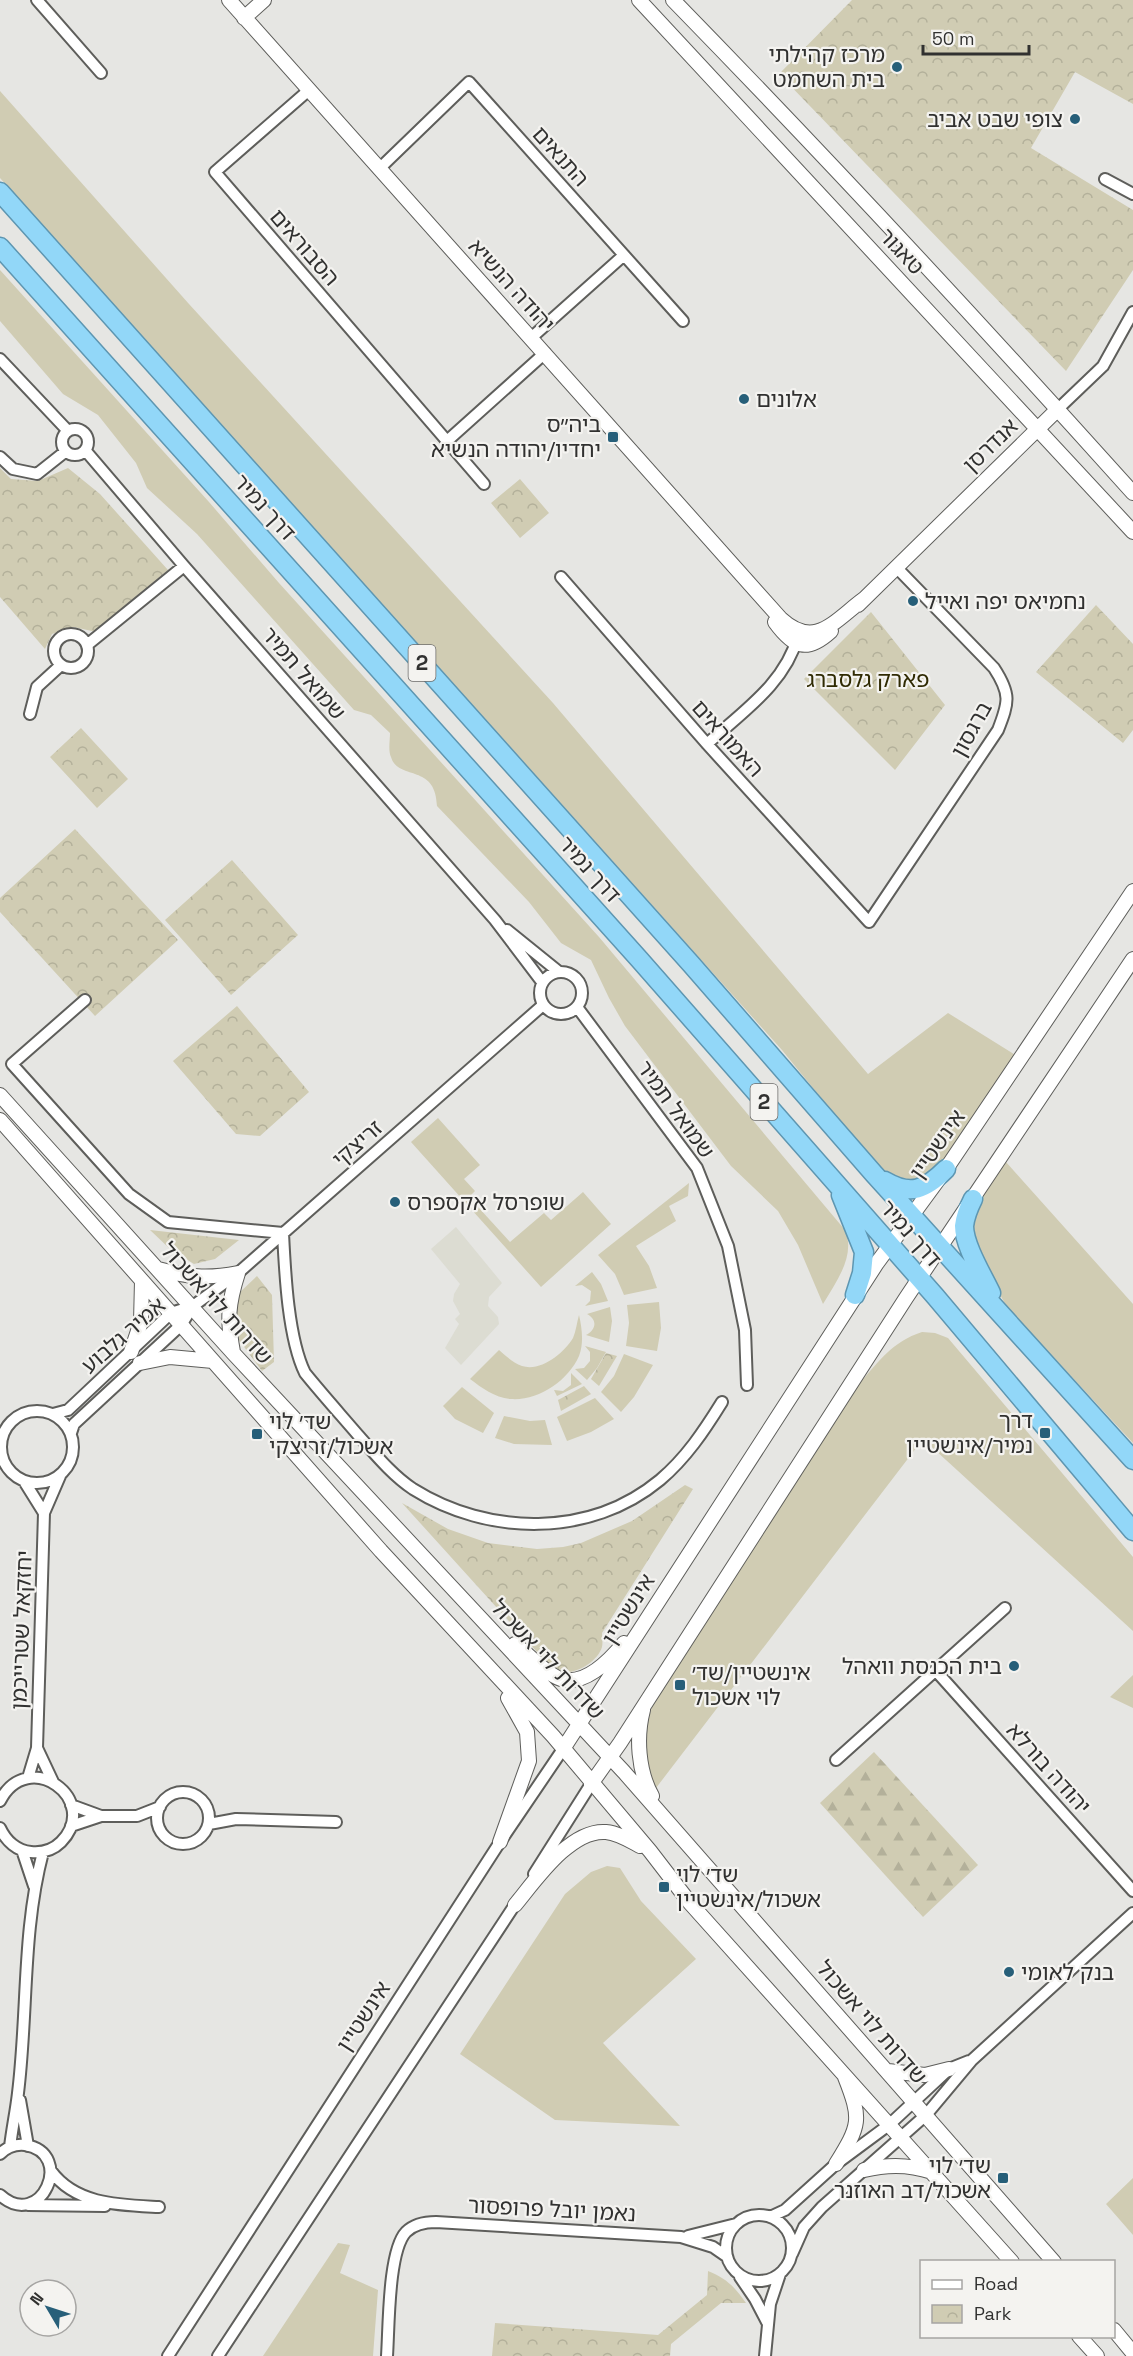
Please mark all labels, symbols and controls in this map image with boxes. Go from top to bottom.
scale bar [923,18,1030,56]
text: 50 m [932,27,974,50]
place label: מרכז קהילתי בית השחמט [768,40,885,93]
marker: מרכז קהילתי בית השחמט [890,60,904,74]
place label: צופי שבט אביב [927,105,1063,133]
marker: צופי שבט אביב [1068,112,1082,126]
street label: התנאים [527,120,595,192]
street label: הסבוראים [264,203,346,291]
street label: טאגור [873,222,931,280]
street label: יהודה הנשיא [463,233,561,337]
place label: אלונים [756,385,817,413]
marker: אלונים [737,392,751,406]
place label: ביה״ס יחדיו/יהודה הנשיא [431,410,601,463]
street label: אנדרסן [957,412,1024,478]
marker: ביה״ס יחדיו/יהודה הנשיא [606,430,620,444]
street label: דרך נמיר [228,468,302,546]
place label: נחמיאס יפה ואייל [925,587,1086,615]
marker: נחמיאס יפה ואייל [906,594,920,608]
street label: שמואל תמיר [256,621,352,725]
road number: 2 [408,645,436,681]
park label: פארק גלסברג [807,665,929,693]
street label: האמוראים [686,694,770,782]
street label: ברגסון [944,696,998,762]
street label: דרך נמיר [553,830,627,908]
street label: שמואל תמיר [631,1054,721,1164]
road number: 2 [750,1084,777,1120]
street label: אינשטיין [903,1104,971,1184]
street label: זריצקי [326,1113,388,1173]
place label: שופרסל אקספרס [407,1188,565,1216]
street label: דרך נמיר [874,1193,948,1273]
marker: שופרסל אקספרס [388,1195,402,1209]
street label: שדרות לוי אשכול [155,1236,279,1370]
street label: אמיר גלבוע [75,1291,171,1379]
place label: דרך נמיר/אינשטיין [906,1406,1033,1459]
place label: שד׳ לוי אשכול/זריצקי [269,1407,393,1460]
marker: דרך נמיר/אינשטיין [1038,1426,1052,1440]
marker: שד׳ לוי אשכול/זריצקי [250,1427,264,1441]
street label: יחזקאל שטרייכמן [4,1550,38,1710]
street label: אינשטיין [595,1568,661,1650]
street label: שדרות לוי אשכול [485,1593,611,1725]
place label: בית הכנסת וואהל [842,1652,1002,1680]
place label: אינשטיין/שד׳ לוי אשכול [692,1658,811,1711]
marker: בית הכנסת וואהל [1007,1659,1021,1673]
marker: אינשטיין/שד׳ לוי אשכול [673,1678,687,1692]
street label: יהודה בורלא [1001,1717,1097,1819]
place label: שד׳ לוי אשכול/אינשטיין [676,1860,821,1913]
marker: שד׳ לוי אשכול/אינשטיין [657,1880,671,1894]
street label: שדרות לוי אשכול [811,1954,933,2090]
place label: בנק לאומי [1021,1958,1114,1986]
marker: בנק לאומי [1002,1965,1016,1979]
street label: אינשטיין [330,1975,396,2057]
place label: שד׳ לוי אשכול/דב האוזנר [834,2151,991,2204]
marker: שד׳ לוי אשכול/דב האוזנר [996,2171,1010,2185]
street label: נאמן יובל פרופסור [467,2191,637,2227]
legend [920,2260,1115,2338]
text: Road [974,2272,1018,2295]
north arrow [18,2278,78,2338]
text: N [25,2288,48,2310]
text: Park [974,2302,1012,2325]

